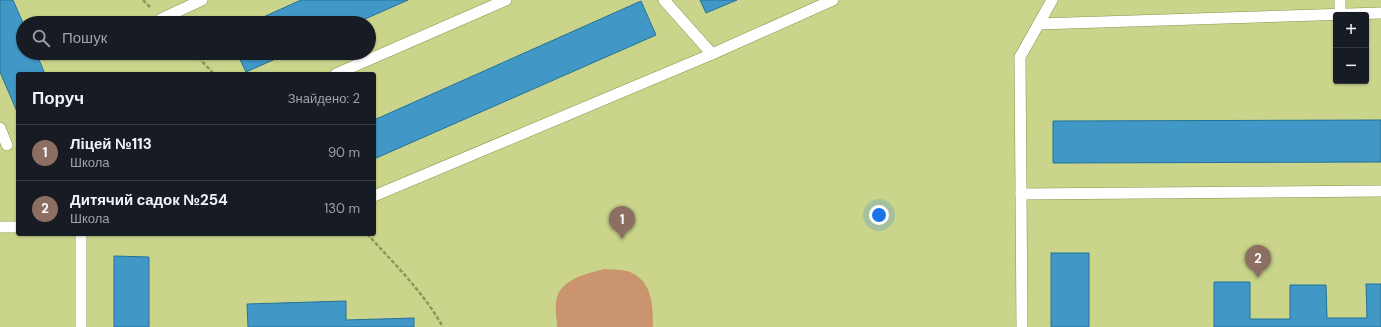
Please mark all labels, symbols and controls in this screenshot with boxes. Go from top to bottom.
map controls [1333,12,1369,84]
button: + [1333,12,1369,48]
search box [16,16,376,60]
icon: search [30,27,52,49]
text: Пошук [62,28,107,48]
button: − [1333,48,1369,84]
text: Поруч [32,87,84,109]
text: Знайдено: 2 [288,90,360,107]
text: Ліцей №113 [70,134,152,154]
text: 1 [43,144,47,161]
text: 90 m [328,144,360,161]
text: Школа [70,154,110,171]
text: Дитячий садок №254 [70,190,228,210]
text: 2 [41,200,49,217]
text: 130 m [324,200,360,217]
your location [869,205,889,225]
pin: 1 [609,206,635,239]
text: Школа [70,210,110,227]
pin: 2 [1245,245,1271,278]

